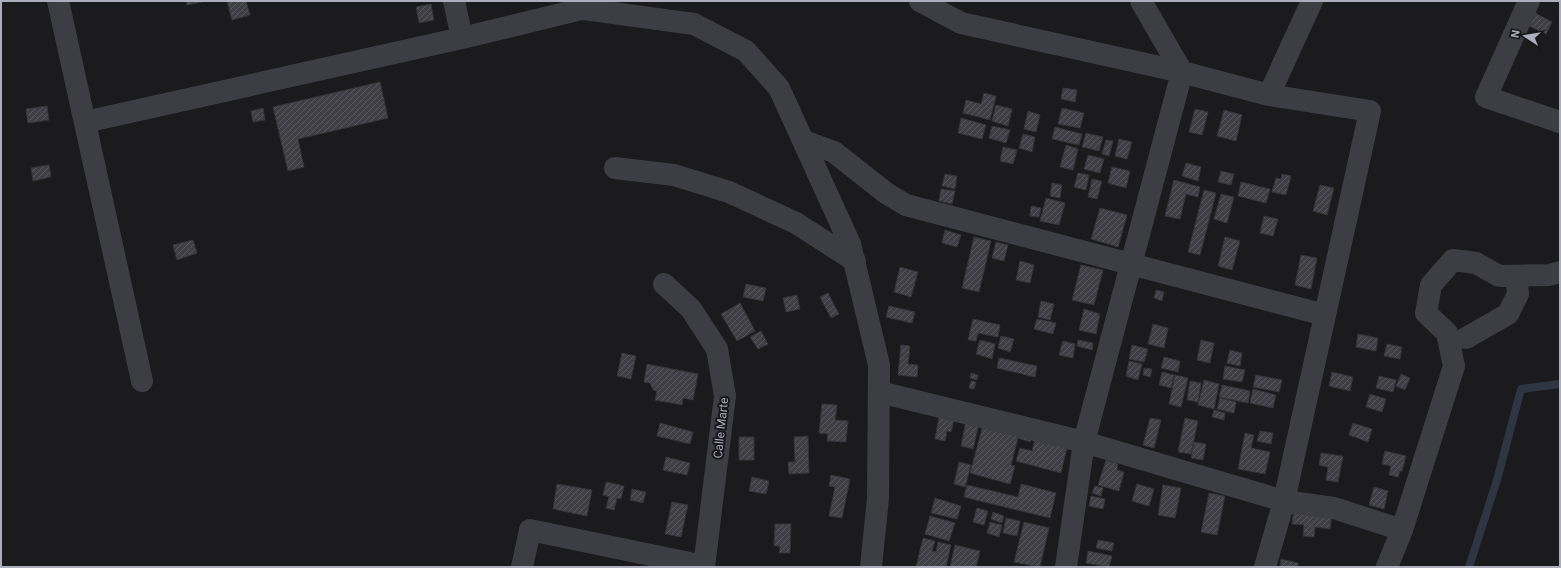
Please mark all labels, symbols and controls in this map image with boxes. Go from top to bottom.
north arrow [1505,16,1545,56]
text: N [1509,29,1523,39]
street label: Calle Marte [711,397,731,459]

